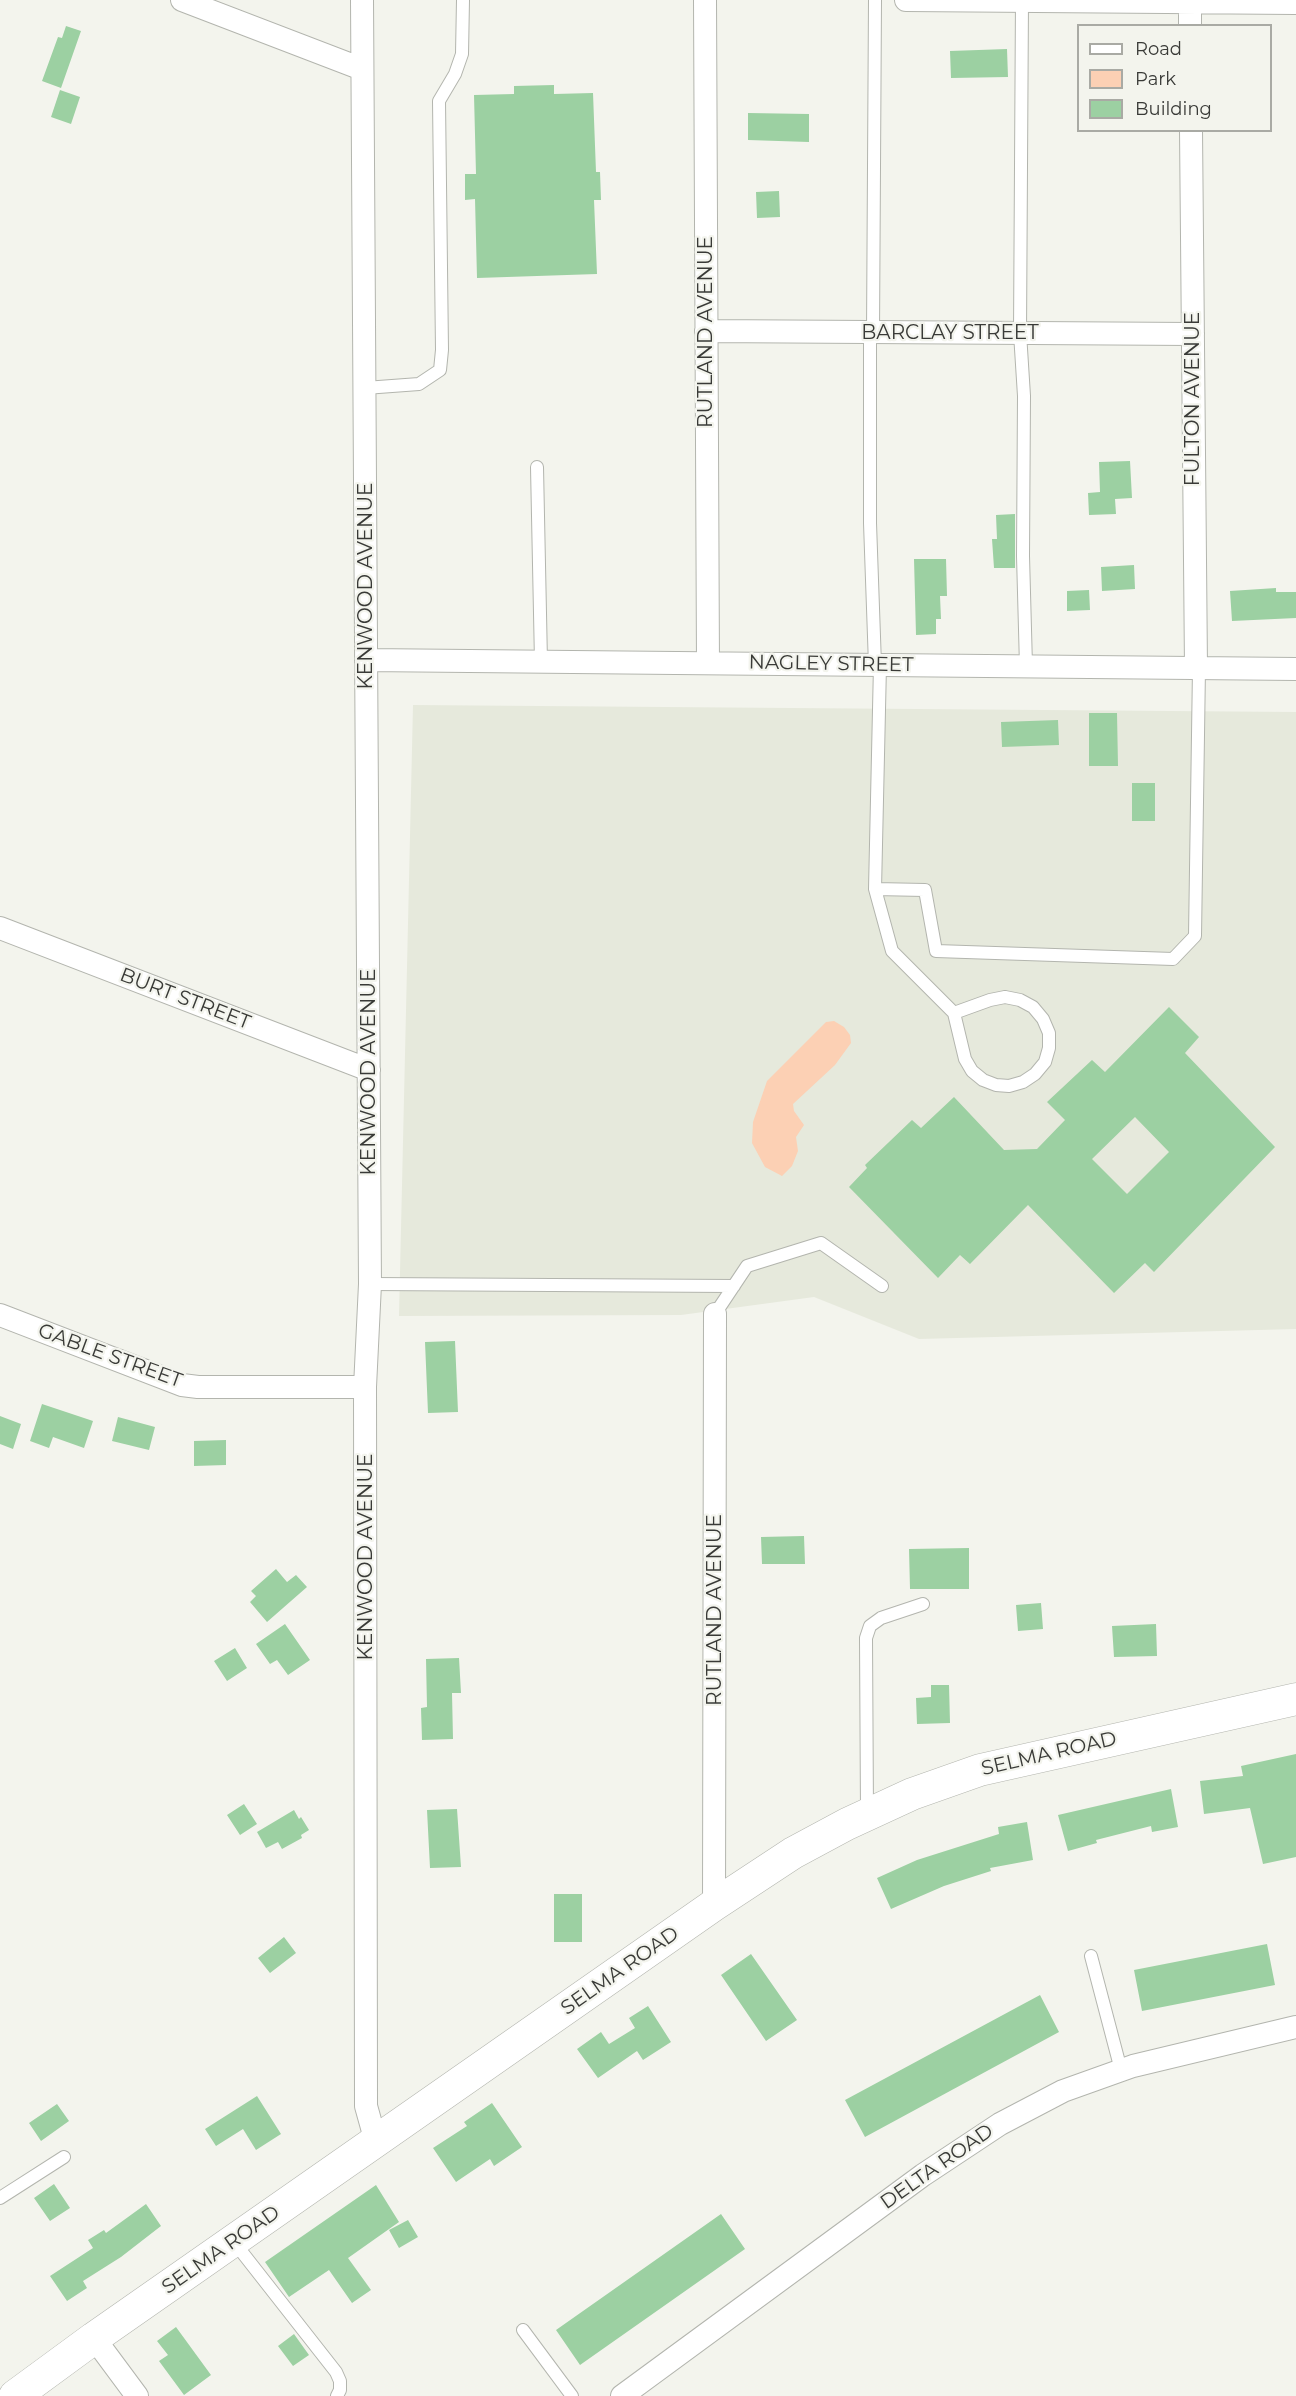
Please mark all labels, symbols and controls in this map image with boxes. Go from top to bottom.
legend [1077,24,1272,132]
text: Road [1135,38,1182,60]
text: Park [1135,68,1176,90]
text: Building [1135,98,1212,120]
street label: RUTLAND AVENUE [694,236,718,428]
street label: FULTON AVENUE [1181,312,1205,486]
street label: BARCLAY STREET [861,321,1039,345]
street label: KENWOOD AVENUE [354,483,378,689]
street label: NAGLEY STREET [748,651,914,677]
street label: BURT STREET [116,963,254,1035]
street label: KENWOOD AVENUE [357,969,381,1175]
street label: GABLE STREET [35,1319,185,1393]
street label: KENWOOD AVENUE [354,1454,378,1660]
street label: RUTLAND AVENUE [703,1514,727,1706]
street label: SELMA ROAD [979,1727,1119,1781]
street label: SELMA ROAD [557,1922,683,2020]
street label: DELTA ROAD [876,2119,998,2215]
street label: SELMA ROAD [158,2201,284,2299]

